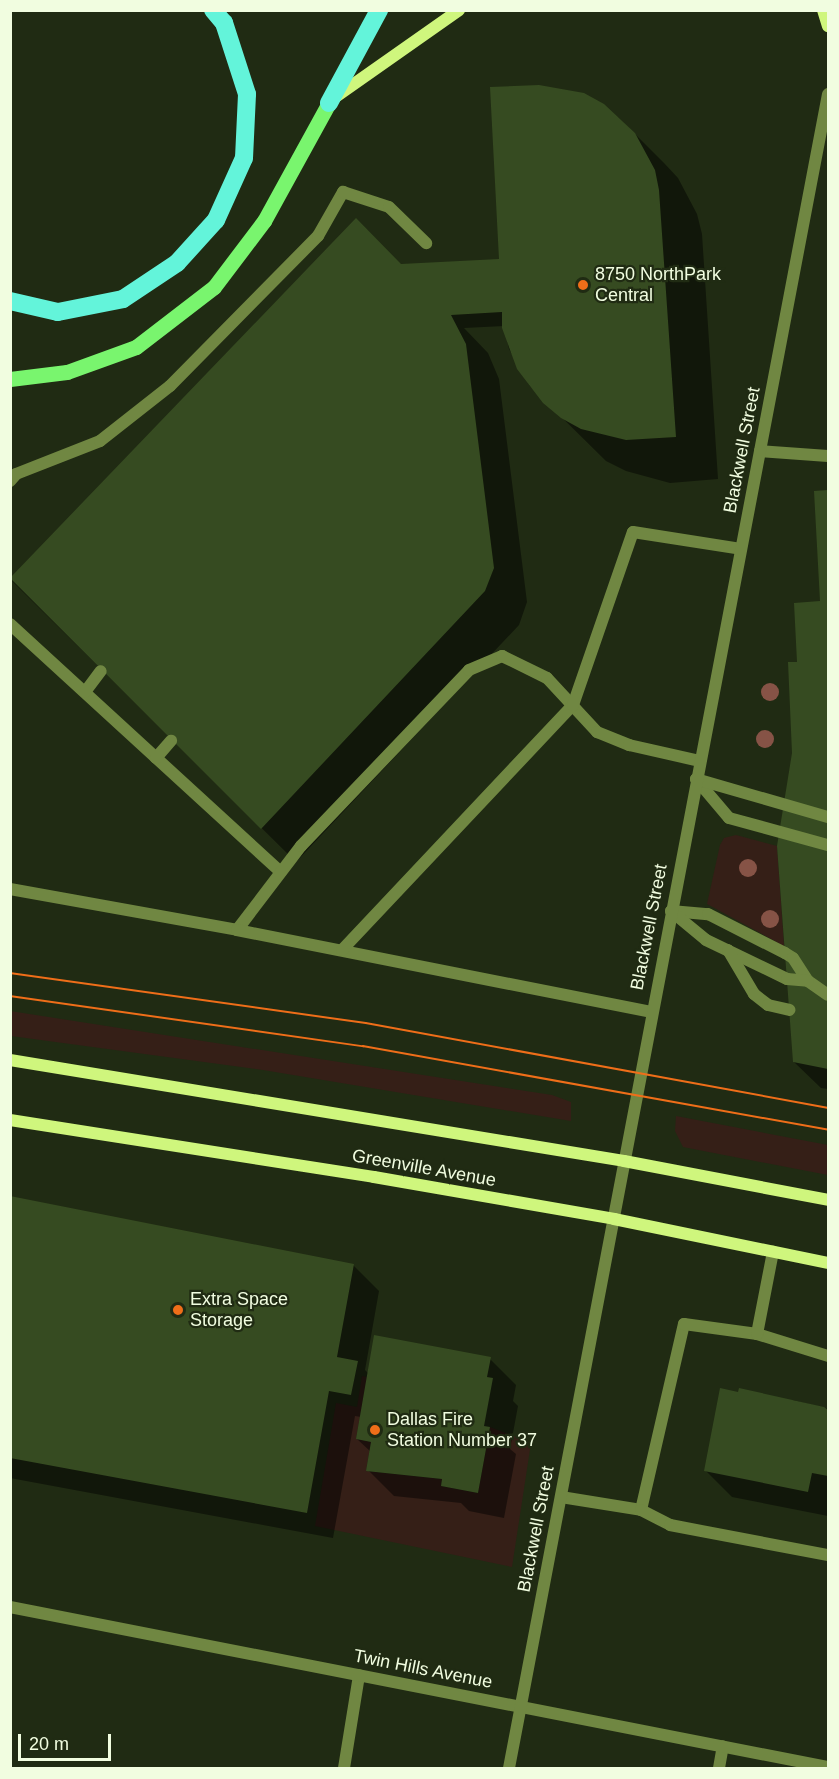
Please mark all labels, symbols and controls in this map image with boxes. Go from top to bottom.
place label: 8750 NorthPark Central [595,264,721,306]
marker: 8750 NorthPark Central [576,278,590,292]
street label: Blackwell Street [719,385,765,515]
street label: Blackwell Street [626,862,672,992]
street label: Greenville Avenue [350,1145,498,1191]
place label: Extra Space Storage [190,1289,288,1332]
marker: Extra Space Storage [171,1303,185,1317]
place label: Dallas Fire Station Number 37 [387,1409,537,1452]
marker: Dallas Fire Station Number 37 [368,1423,382,1437]
street label: Blackwell Street [513,1464,559,1594]
street label: Twin Hills Avenue [351,1645,495,1693]
scale bar [21,1722,114,1760]
text: 20 m [29,1734,69,1754]

